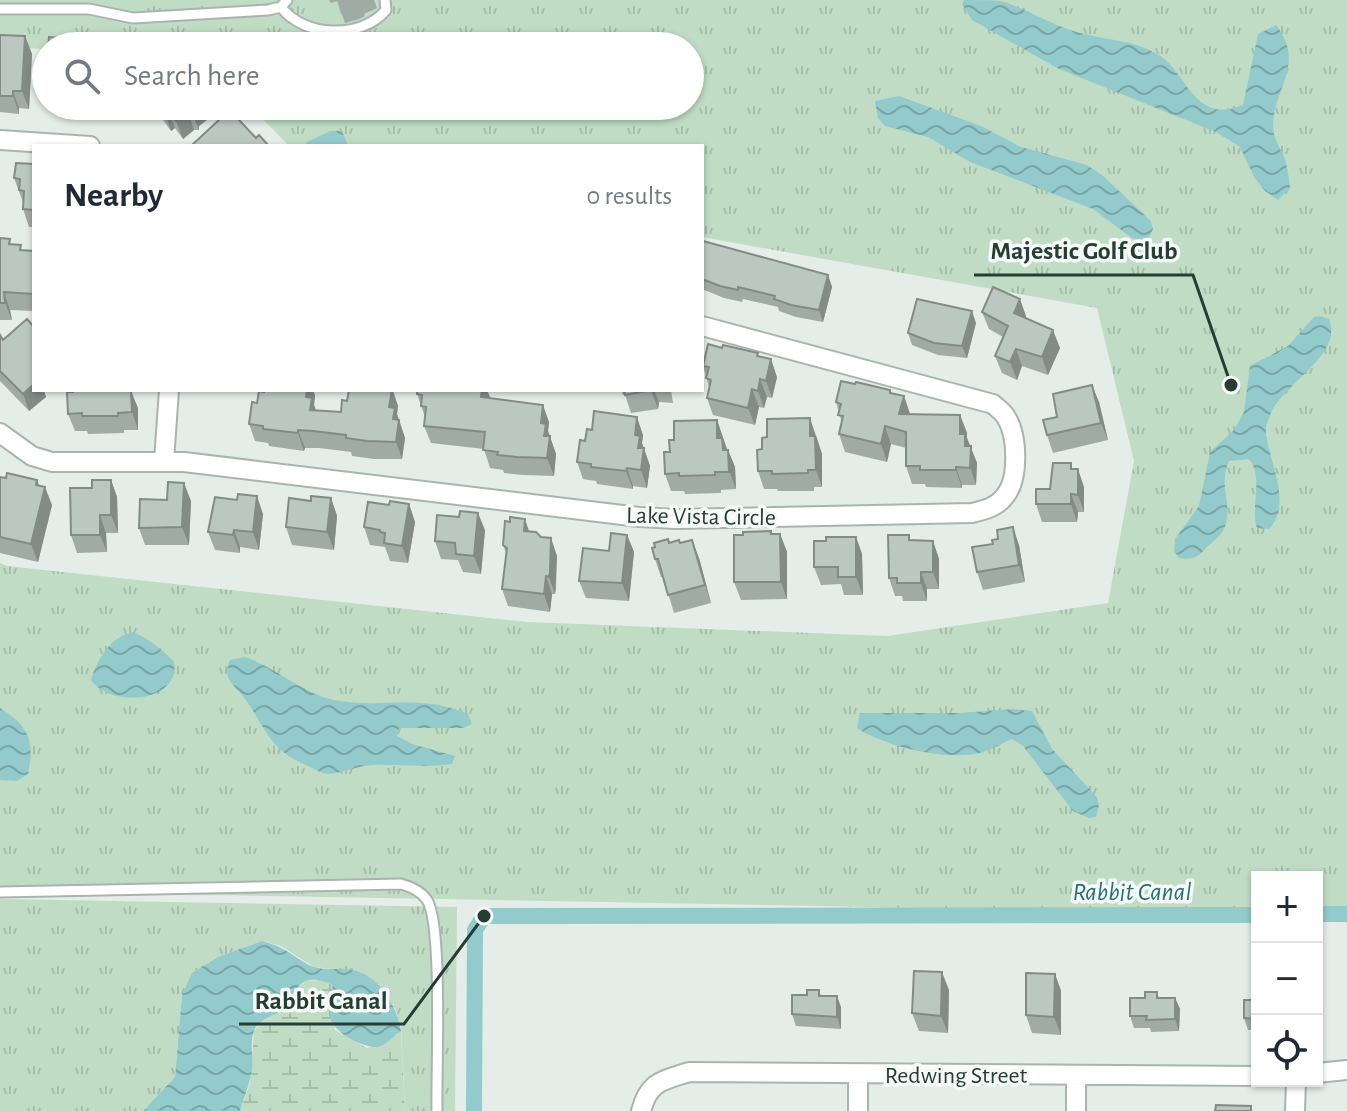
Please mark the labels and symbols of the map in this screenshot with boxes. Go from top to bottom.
callout: Majestic Golf Club [974,225,1193,275]
text: Majestic Golf Club [991,238,1178,264]
street label: Lake Vista Circle [626,504,776,530]
water label: Rabbit Canal [1072,879,1192,905]
callout: Rabbit Canal [239,974,404,1024]
text: Rabbit Canal [254,988,388,1014]
street label: Redwing Street [885,1064,1028,1088]

